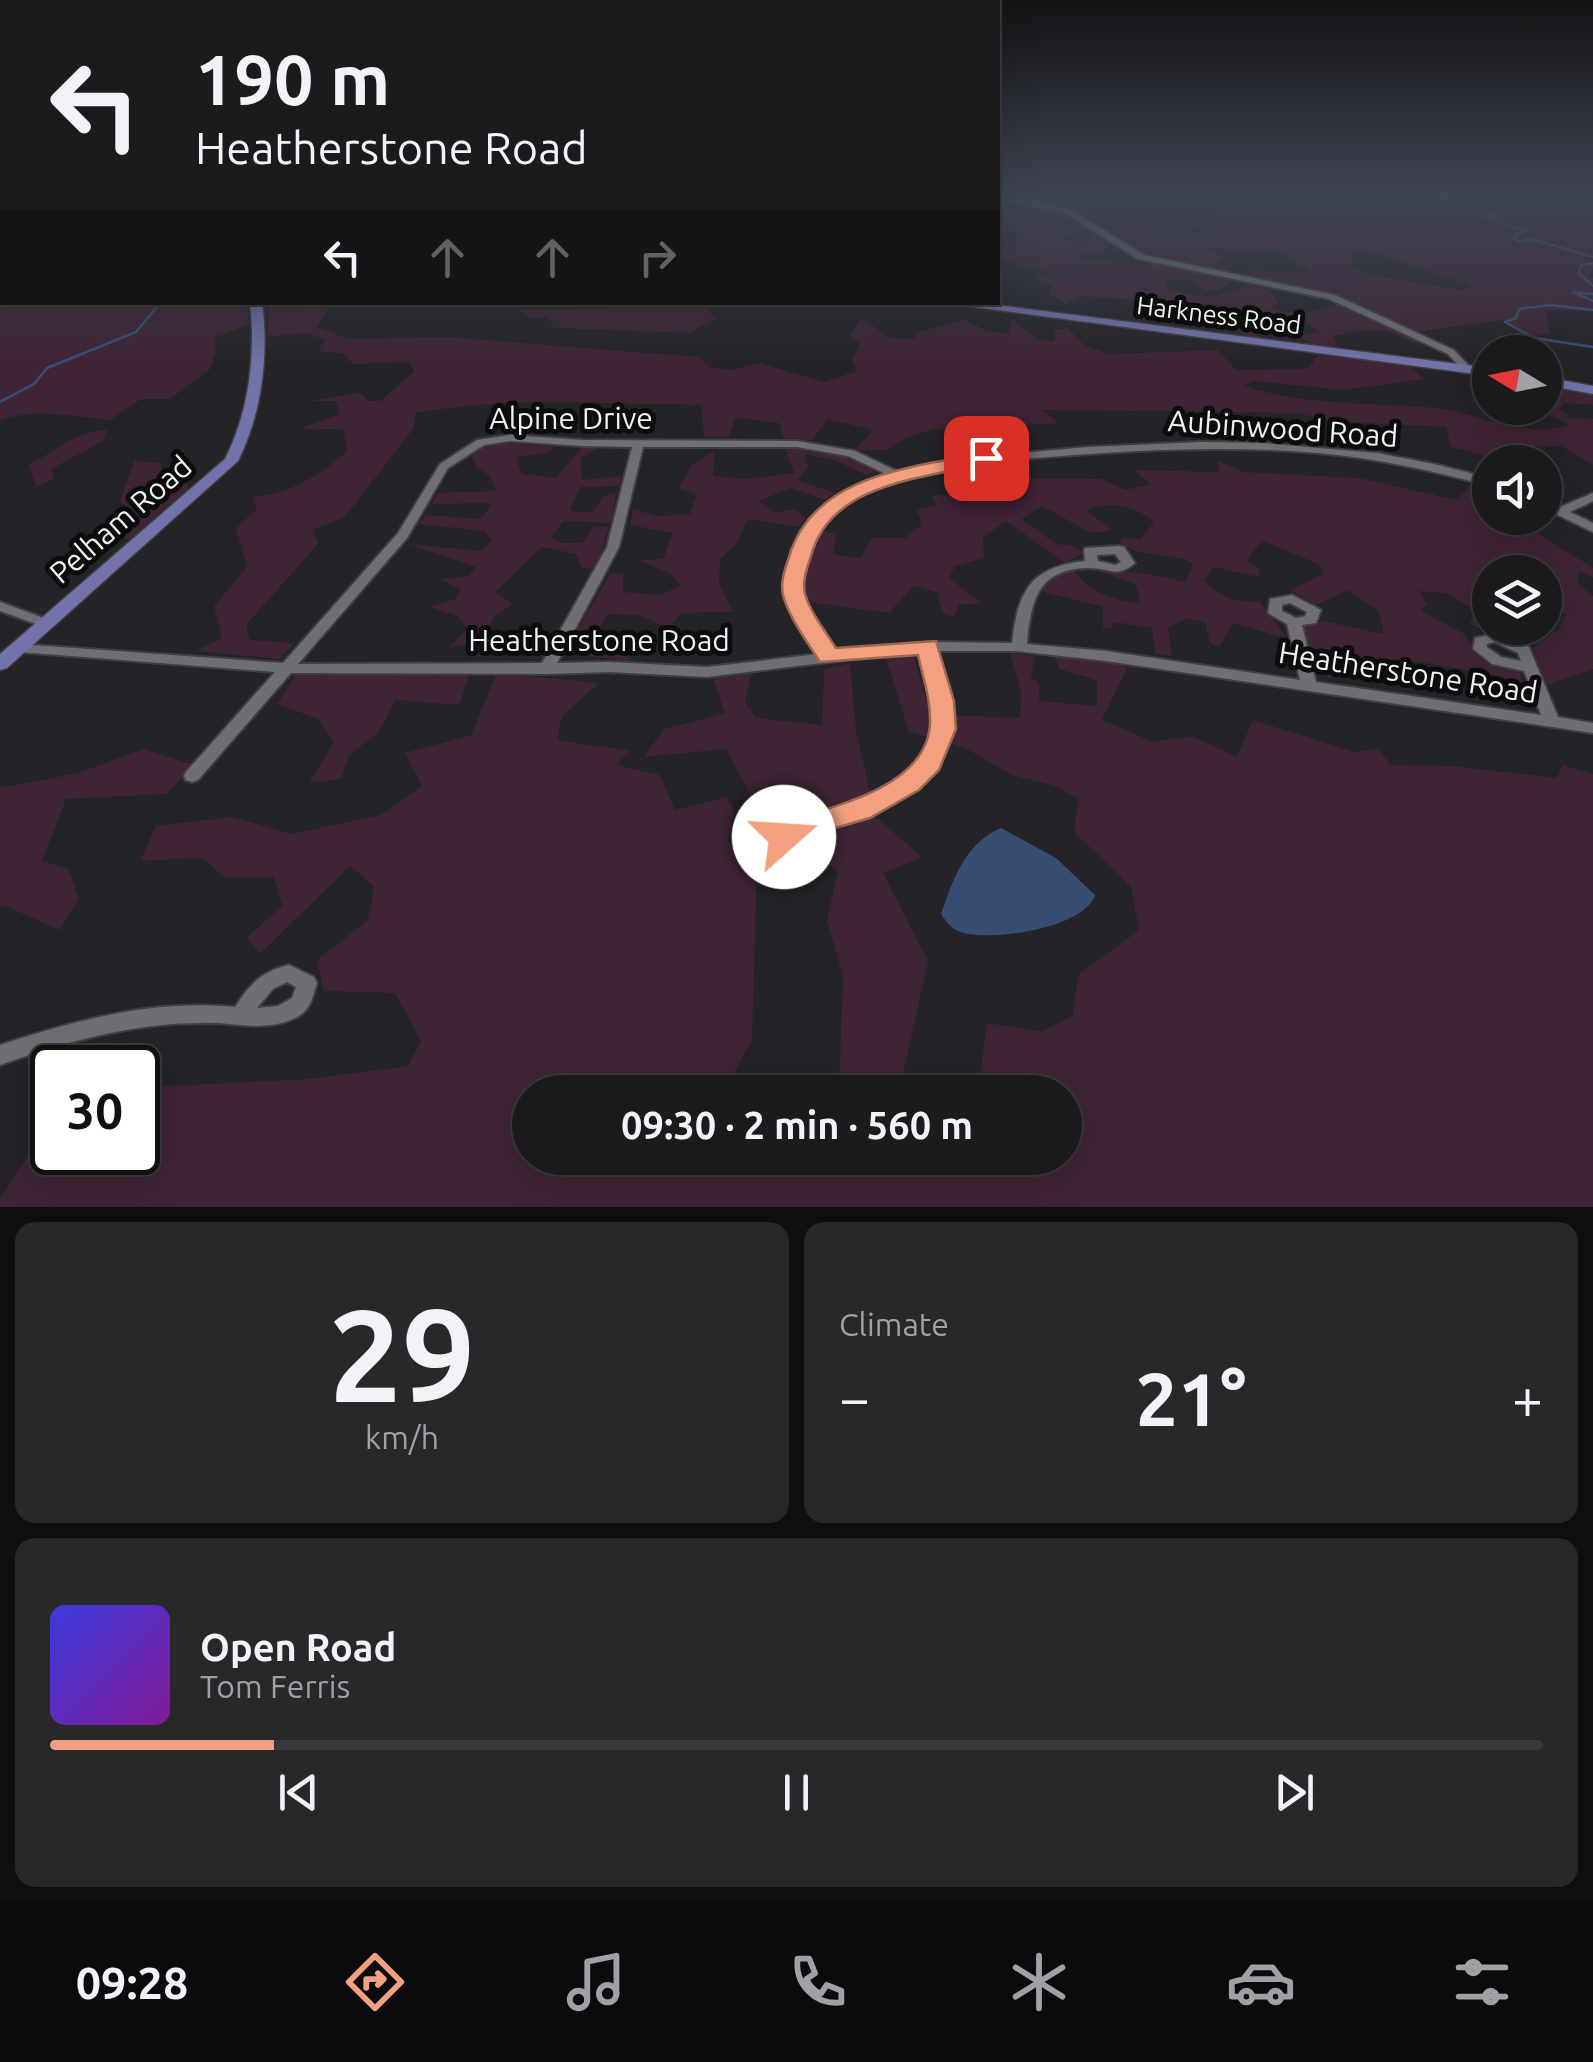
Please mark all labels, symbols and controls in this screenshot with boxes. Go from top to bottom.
icon: left [30,40,160,170]
text: 190 m [195,40,390,118]
text: Heatherstone Road [195,122,588,173]
icon: left [315,230,370,285]
icon: ahead [420,230,475,285]
icon: ahead [525,230,580,285]
icon: right [630,230,685,285]
street label: Harkness Road [1135,291,1303,339]
north arrow [1472,335,1562,425]
map controls [1472,335,1562,645]
street label: Alpine Drive [489,401,653,435]
street label: Aubinwood Road [1167,403,1399,453]
pin [944,416,1029,501]
icon: arrive [959,431,1014,486]
button: sound [1472,445,1562,535]
street label: Pelham Road [43,449,198,590]
button: layers [1472,555,1562,645]
street label: Heatherstone Road [468,623,730,657]
street label: Heatherstone Road [1276,635,1540,709]
position arrow [732,785,836,889]
speed limit sign: 30 [30,1045,160,1175]
text: 09:30 · 2 min · 560 m [621,1104,973,1146]
text: 29 [329,1281,475,1427]
text: Climate [839,1306,949,1342]
text: 21° [1135,1356,1247,1440]
text: − [839,1367,870,1428]
text: + [1512,1367,1543,1428]
text: km/h [365,1419,439,1455]
text: Open Road [200,1626,396,1668]
text: Tom Ferris [200,1668,350,1704]
icon: previous [271,1765,326,1820]
icon: pause [769,1765,824,1820]
icon: next [1267,1765,1322,1820]
icon: directions [340,1947,410,2017]
icon: music [561,1947,631,2017]
icon: phone [783,1947,853,2017]
icon: climate [1004,1947,1074,2017]
icon: car [1226,1947,1296,2017]
icon: filters [1447,1947,1517,2017]
text: 09:28 [76,1957,188,2008]

